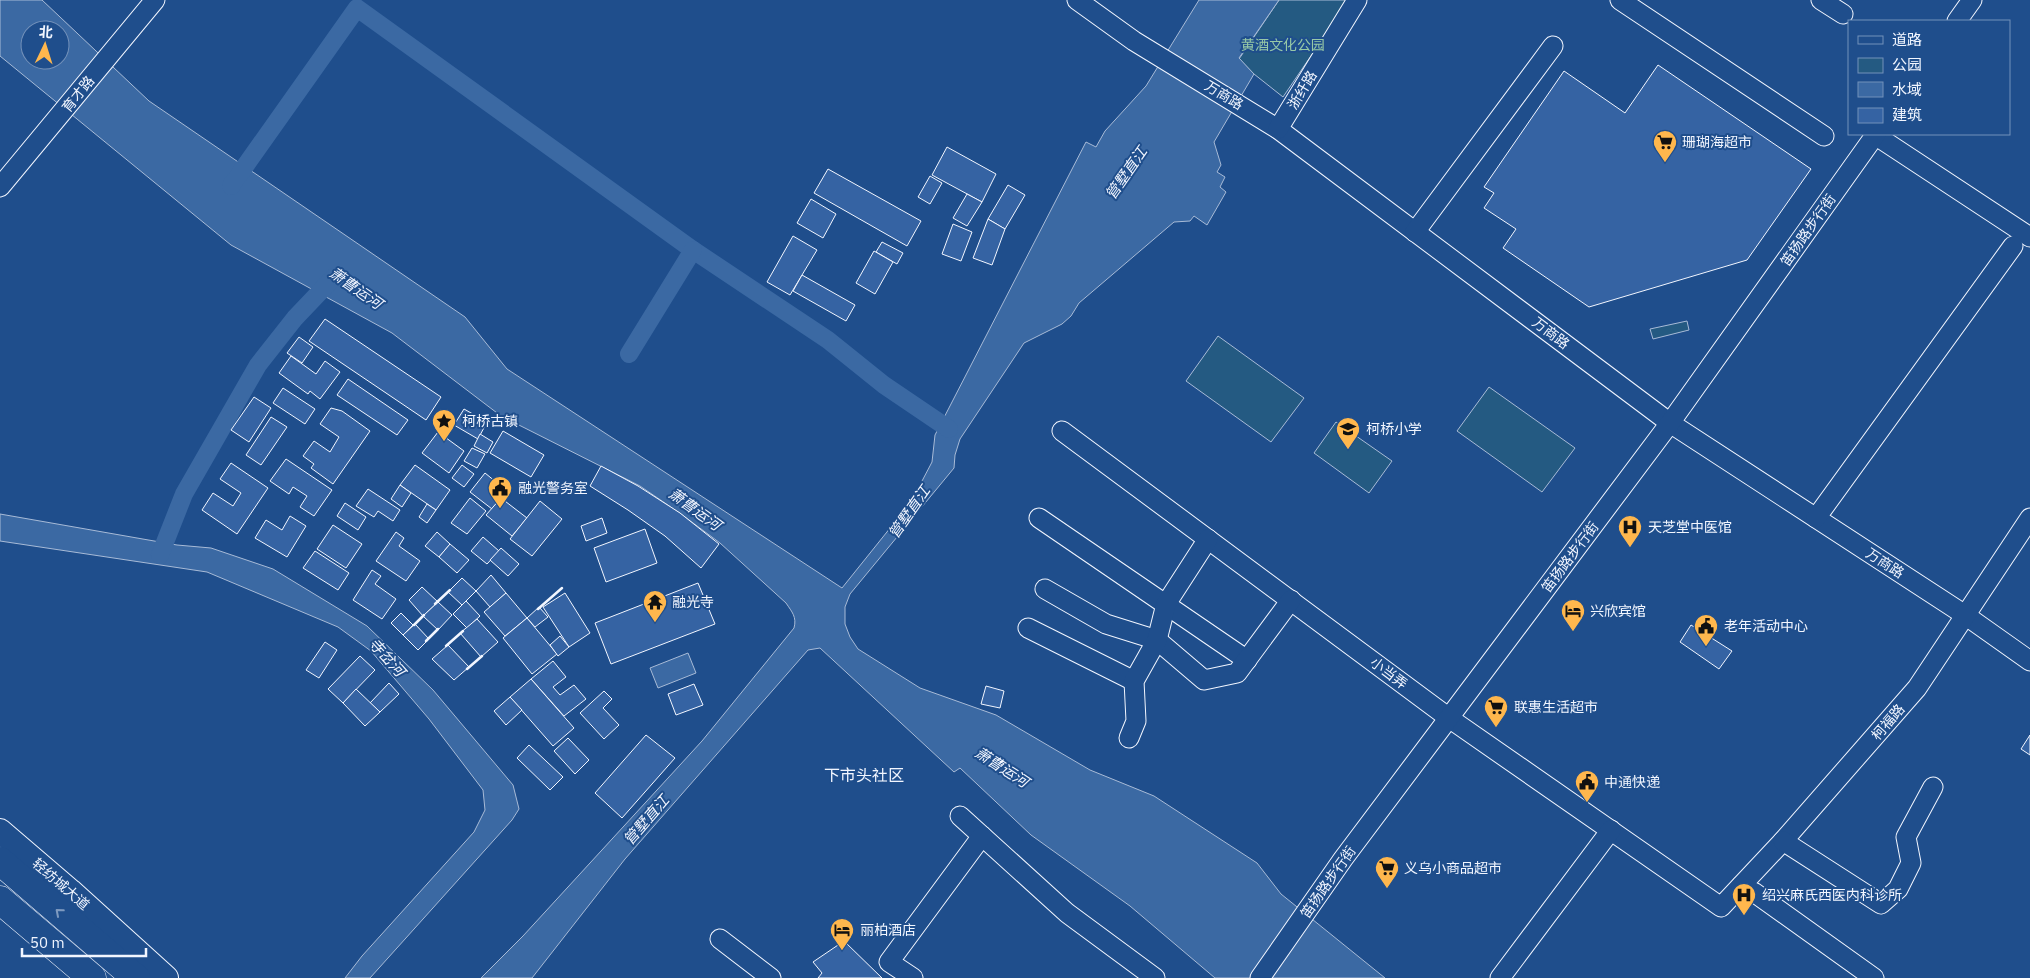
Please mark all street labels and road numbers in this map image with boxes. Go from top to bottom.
street label: 浙纤路 [1283,67,1321,113]
street label: 育才路 [58,72,98,116]
street label: 万商路 [1201,76,1247,114]
street label: 笛扬路步行街 [1777,190,1839,270]
street label: 万商路 [1529,313,1573,353]
street label: 笛扬路步行街 [1538,518,1602,596]
street label: 万商路 [1862,544,1908,582]
street label: 小当弄 [1367,653,1411,693]
street label: 柯福路 [1867,700,1909,744]
street label: 笛扬路步行街 [1297,842,1359,922]
street label: 轻纺城大道 [29,854,93,914]

